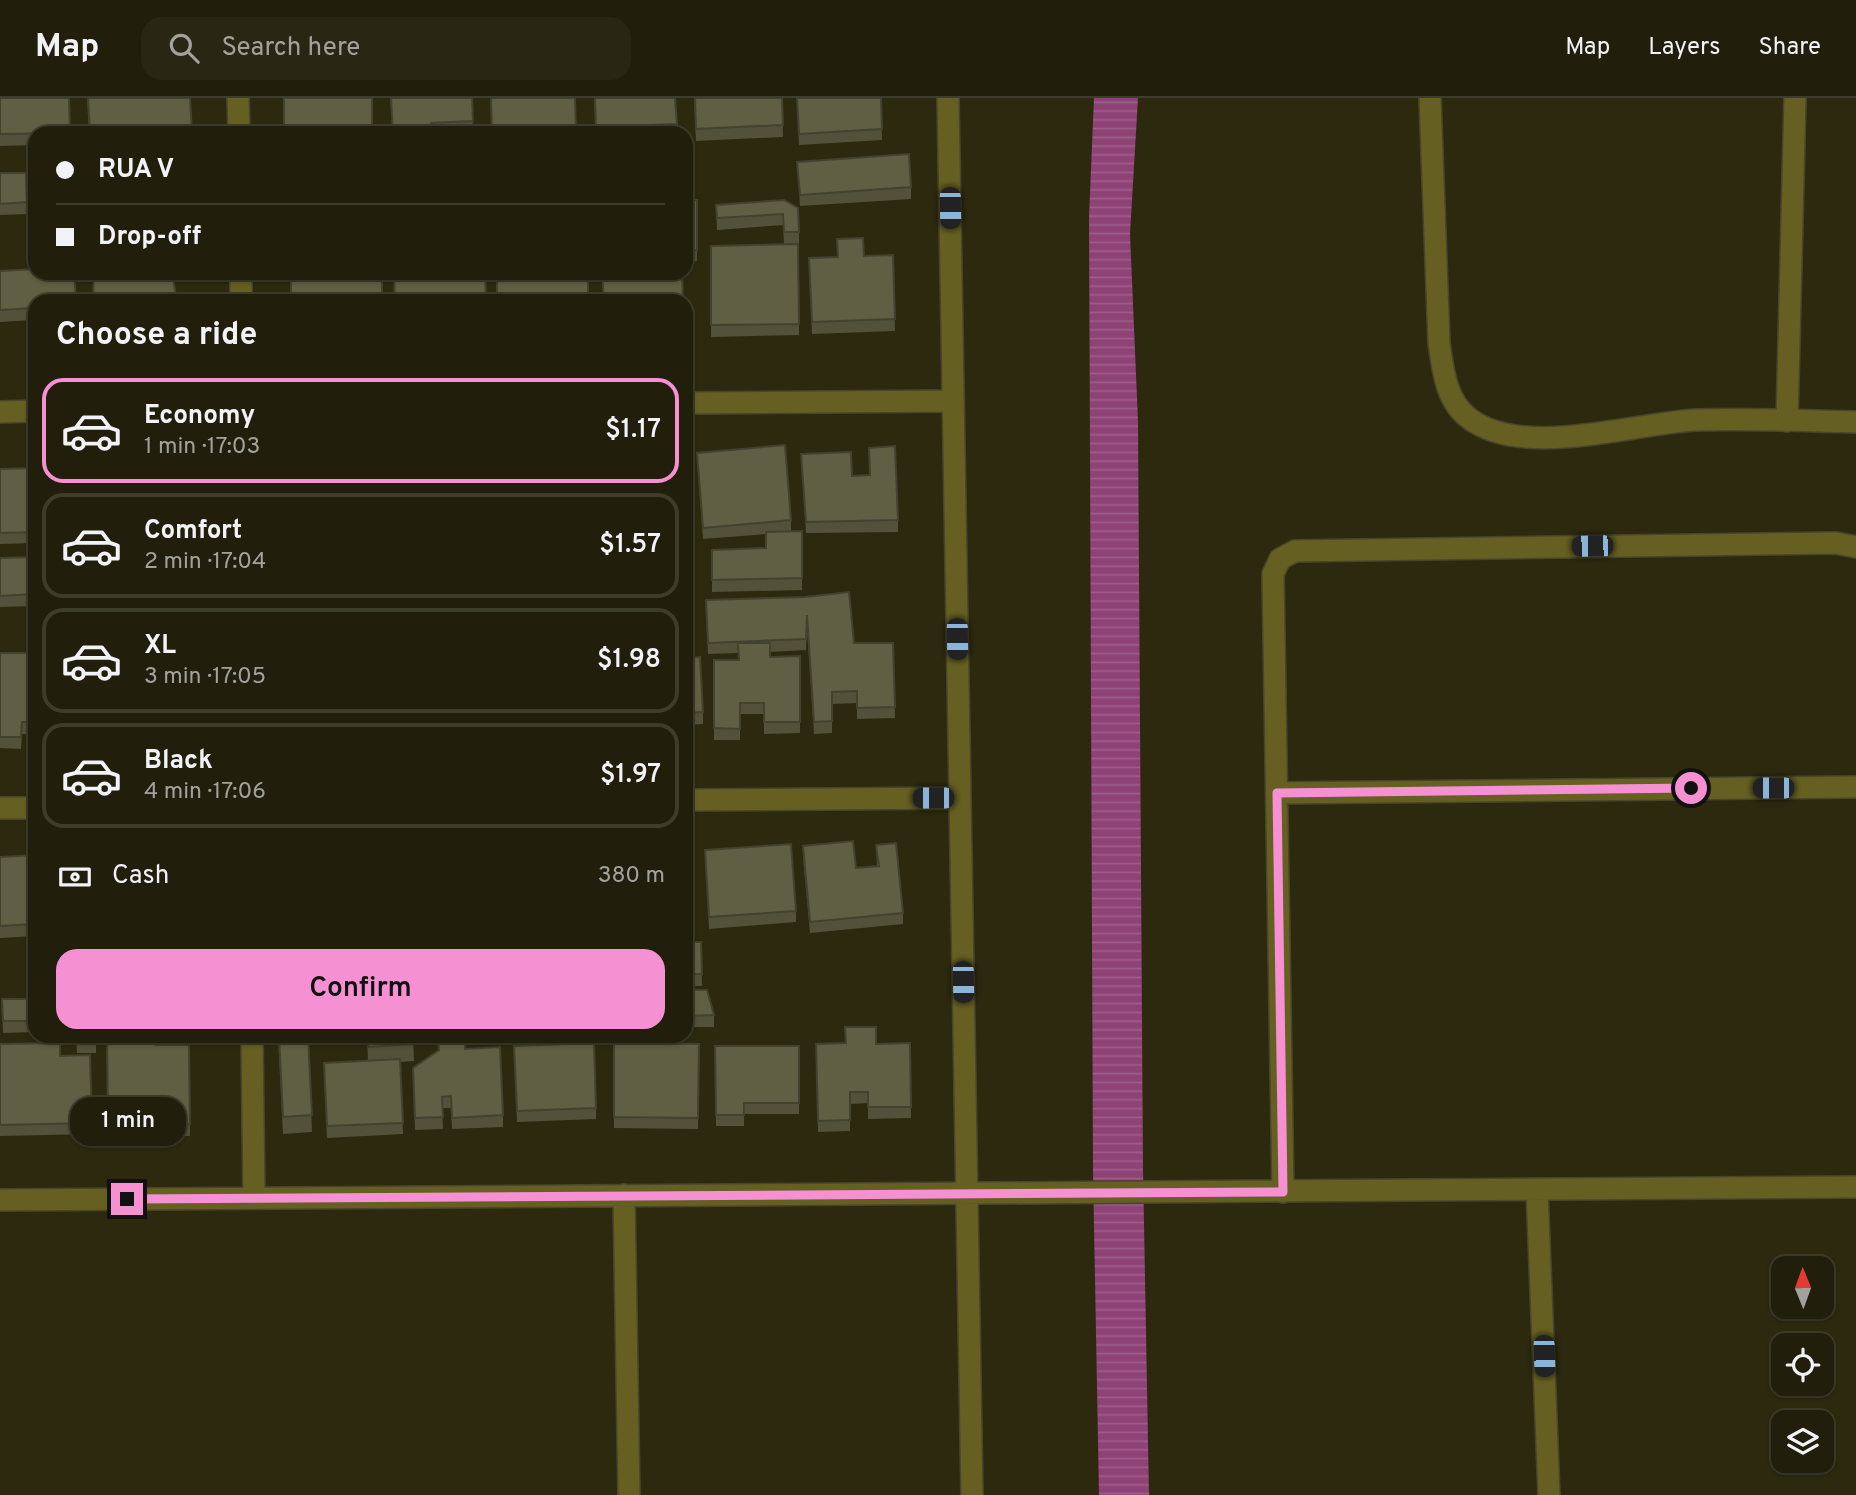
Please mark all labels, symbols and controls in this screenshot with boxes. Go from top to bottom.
search box [141,17,631,80]
text: Map [35,27,99,69]
icon: search [165,29,203,67]
text: Search here [221,32,360,65]
text: Map [1565,33,1610,63]
text: Layers [1648,33,1720,63]
text: Share [1758,33,1821,63]
text: RUA V [98,154,174,187]
car [940,187,961,229]
text: Drop-off [98,221,201,254]
text: Choose a ride [56,316,257,356]
icon: car [60,399,123,462]
text: Economy [144,400,255,433]
text: $1.17 [605,414,661,447]
text: 1 min · 17:03 [144,433,260,462]
icon: car [60,514,123,577]
text: Comfort [144,515,242,548]
text: $1.57 [599,529,661,562]
car [1571,535,1614,557]
text: 2 min · 17:04 [144,548,266,577]
car [947,618,968,660]
icon: car [60,629,123,692]
text: XL [144,630,176,663]
text: $1.98 [597,644,661,677]
text: 3 min · 17:05 [144,663,266,692]
icon: car [60,744,123,807]
text: Black [144,745,213,778]
text: $1.97 [600,759,661,792]
route start [1675,772,1707,804]
text: 4 min · 17:06 [144,778,266,807]
car [1753,778,1795,799]
car [913,788,955,809]
icon: cash [56,858,94,896]
text: Cash [112,860,169,893]
text: 380 m [598,862,665,891]
button: Confirm [56,949,665,1029]
car [953,961,974,1003]
callout: 1 min [69,1098,185,1146]
text: 1 min [101,1107,155,1136]
route end [111,1183,143,1215]
north arrow [1771,1256,1834,1320]
map controls [1771,1256,1834,1473]
button: locate [1771,1333,1834,1396]
car [1533,1335,1556,1377]
button: layers [1771,1410,1834,1473]

